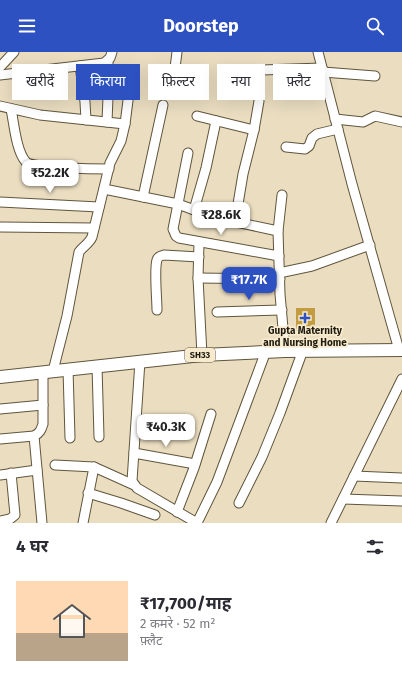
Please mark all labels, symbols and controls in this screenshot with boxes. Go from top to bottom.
icon: menu [16,15,38,37]
text: Doorstep [163,15,239,37]
icon: search [364,15,386,37]
chip: खरीदें [12,64,68,100]
chip: किराया [76,64,140,100]
chip: फ़िल्टर [148,64,209,100]
chip: नया [217,64,265,100]
chip: फ़्लैट [273,64,325,100]
pin: ₹52.2K [17,160,83,194]
text: ₹52.2K [31,165,69,180]
pin: ₹28.6K [188,202,254,236]
text: ₹28.6K [201,207,241,222]
pin: ₹17.7K [216,267,282,301]
text: ₹17.7K [231,272,267,287]
marker: Gupta Maternity and Nursing Home [299,312,311,324]
place label: Gupta Maternity and Nursing Home [263,325,347,349]
road number: SH33 [185,348,215,362]
pin: ₹40.3K [133,414,199,448]
text: ₹40.3K [146,419,186,434]
text: 4 घर [16,536,48,557]
icon: filters [364,536,386,558]
text: ₹17,700/माह [140,593,231,614]
icon: home [48,597,96,645]
text: 2 कमरे · 52 m² [140,616,215,631]
text: फ़्लैट [140,633,163,648]

